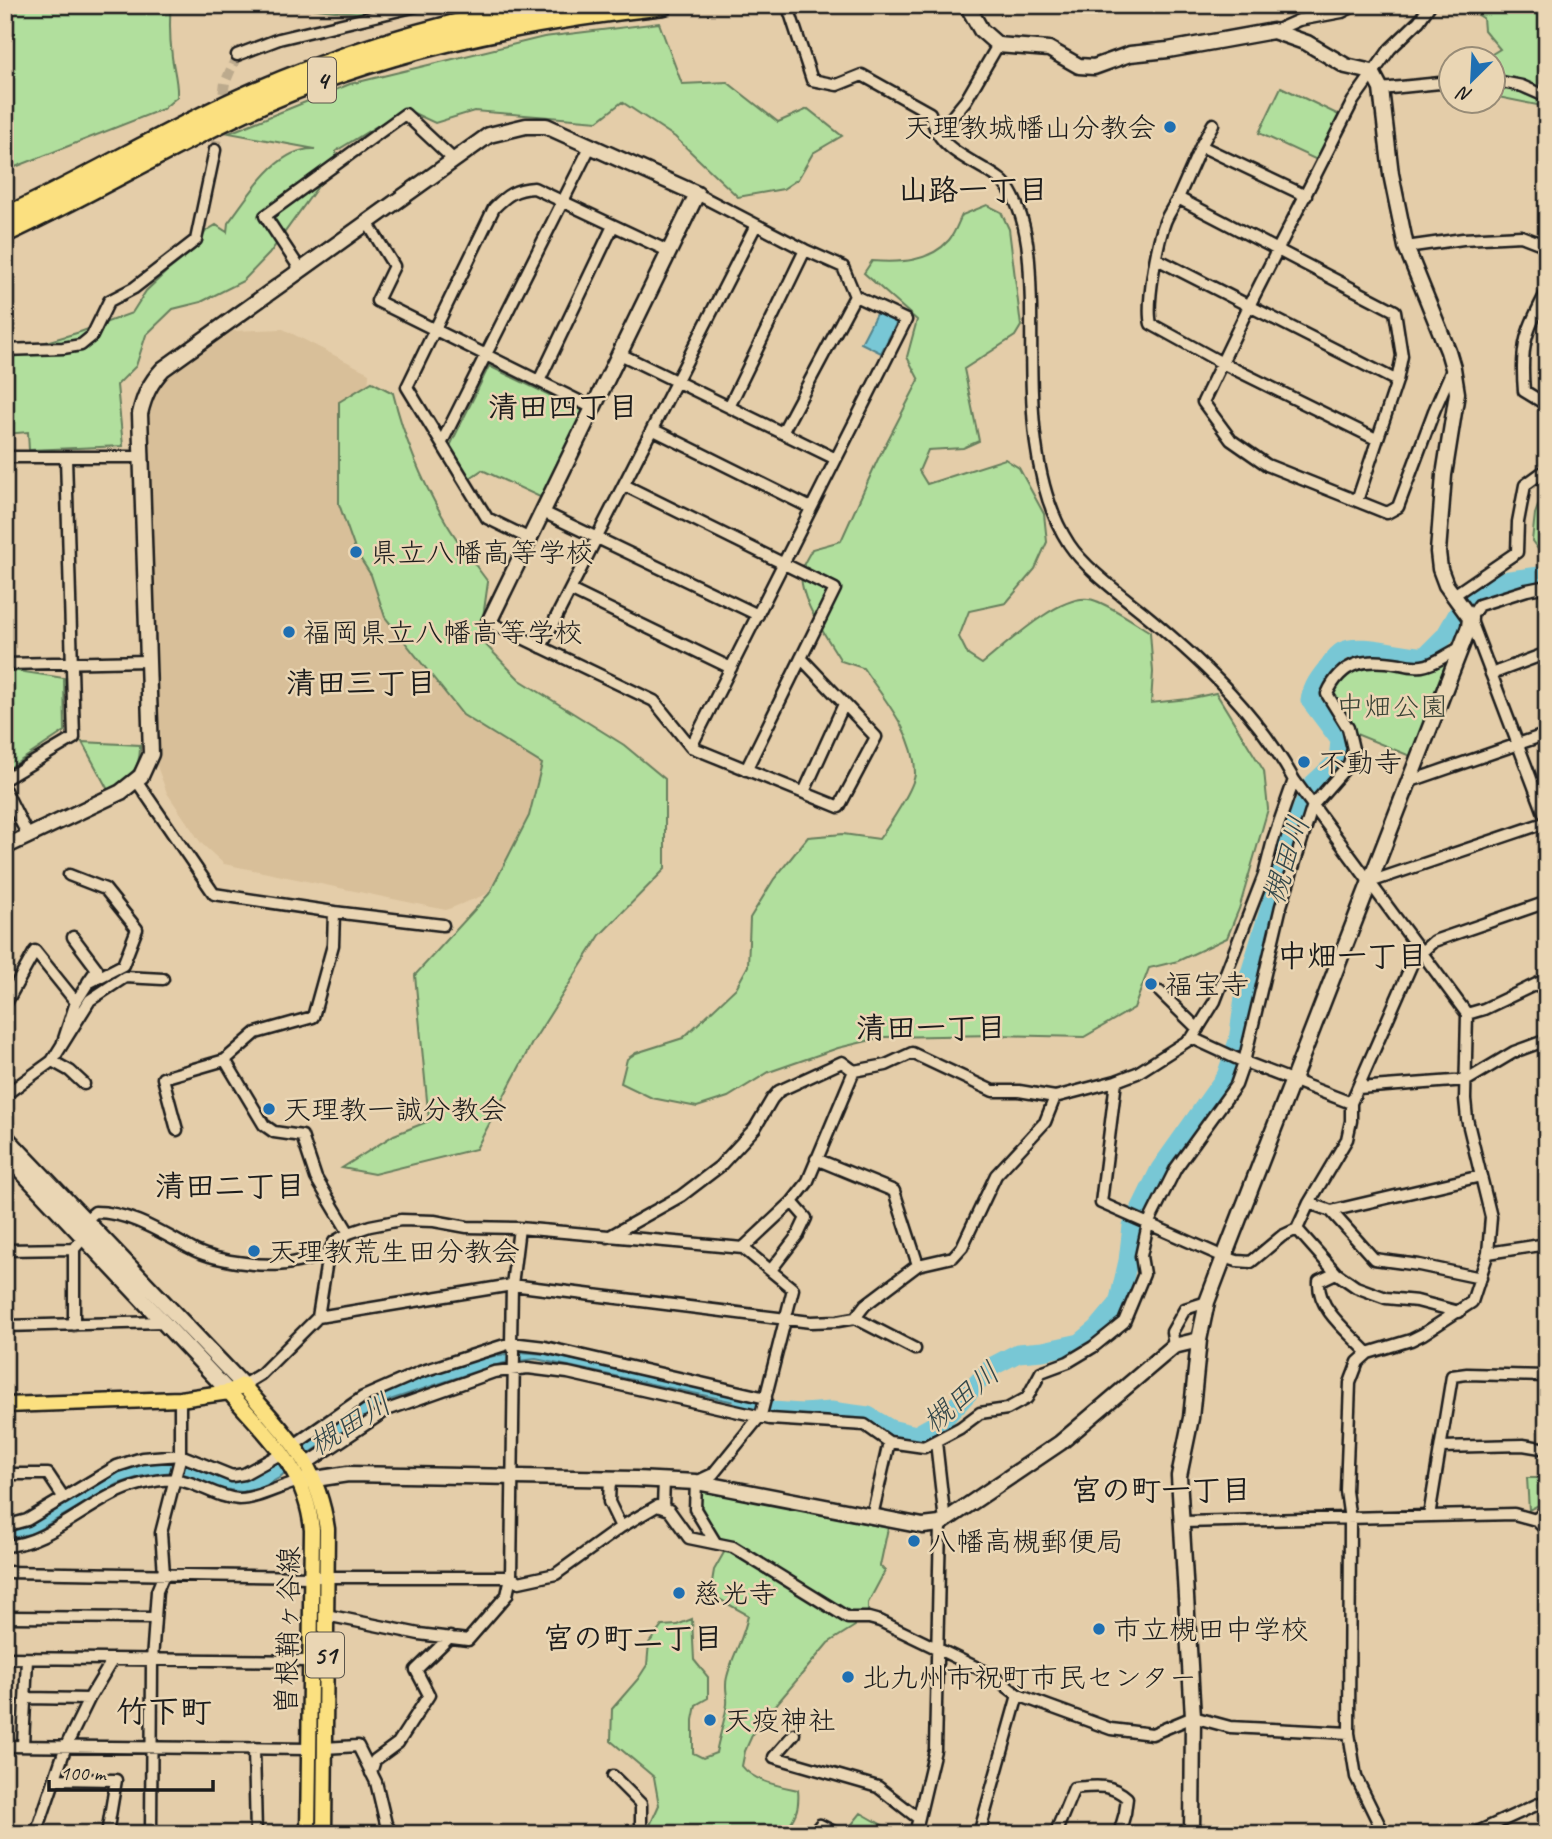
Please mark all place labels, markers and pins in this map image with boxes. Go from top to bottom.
place label: 天理教城幡山分教会 [904,110,1156,145]
marker: 天理教城幡山分教会 [1162,119,1178,135]
place label: 県立八幡高等学校 [370,535,594,570]
marker: 県立八幡高等学校 [348,544,364,560]
place label: 福岡県立八幡高等学校 [303,615,583,650]
marker: 福岡県立八幡高等学校 [281,624,297,640]
place label: 不動寺 [1318,745,1402,780]
marker: 不動寺 [1296,754,1312,770]
place label: 福宝寺 [1165,967,1249,1002]
marker: 福宝寺 [1143,976,1159,992]
place label: 天理教一誠分教会 [283,1092,507,1127]
marker: 天理教一誠分教会 [261,1101,277,1117]
place label: 天理教荒生田分教会 [268,1234,520,1269]
marker: 天理教荒生田分教会 [246,1243,262,1259]
place label: 八幡高槻郵便局 [928,1524,1124,1559]
marker: 八幡高槻郵便局 [906,1533,922,1549]
place label: 慈光寺 [693,1576,777,1611]
marker: 慈光寺 [671,1585,687,1601]
place label: 市立槻田中学校 [1113,1612,1309,1647]
marker: 市立槻田中学校 [1091,1621,1107,1637]
place label: 北九州市祝町市民センター [862,1660,1197,1695]
marker: 北九州市祝町市民センター [840,1669,856,1685]
place label: 天疫神社 [724,1703,836,1738]
marker: 天疫神社 [702,1712,718,1728]

